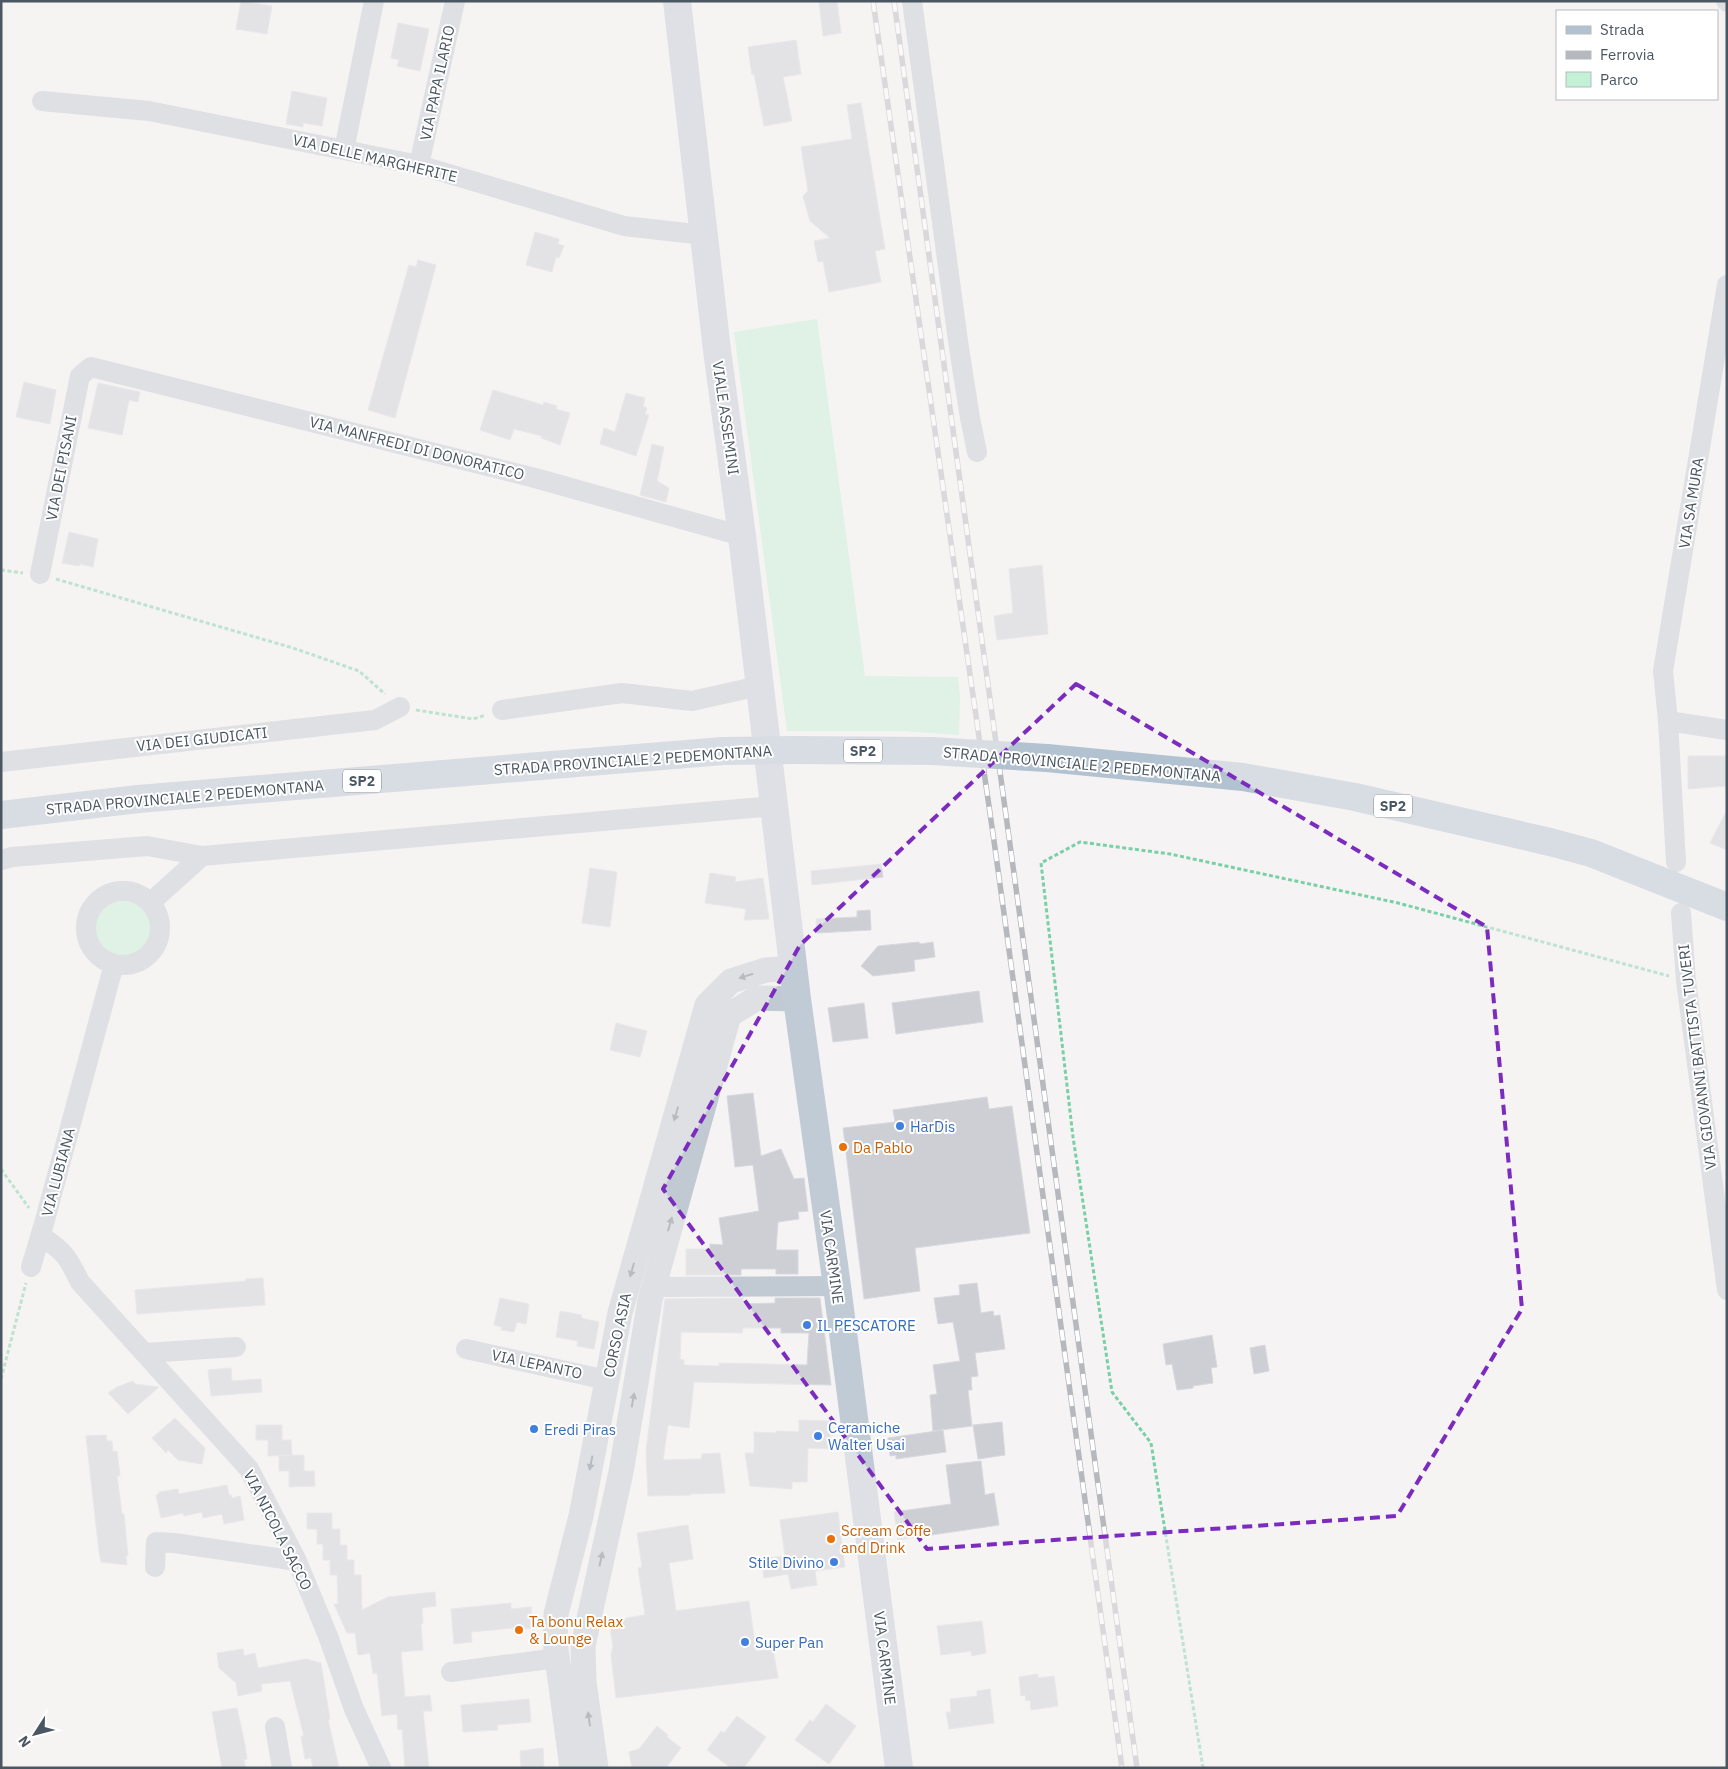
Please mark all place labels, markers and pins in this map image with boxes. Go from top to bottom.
place label: HarDis [910,1117,955,1136]
marker: HarDis [894,1120,906,1132]
place label: Da Pablo [853,1138,913,1157]
marker: Da Pablo [837,1141,849,1153]
place label: IL PESCATORE [817,1316,916,1335]
marker: IL PESCATORE [801,1319,813,1331]
place label: Ceramiche Walter Usai [828,1418,905,1454]
place label: Eredi Piras [544,1420,616,1439]
marker: Eredi Piras [528,1423,540,1435]
marker: Ceramiche Walter Usai [812,1430,824,1442]
place label: Scream Coffe and Drink [841,1521,931,1557]
marker: Scream Coffe and Drink [825,1533,837,1545]
place label: Stile Divino [749,1553,824,1572]
marker: Stile Divino [828,1556,840,1568]
place label: Ta bonu Relax & Lounge [529,1612,623,1648]
marker: Ta bonu Relax & Lounge [513,1624,525,1636]
place label: Super Pan [755,1633,824,1652]
marker: Super Pan [739,1636,751,1648]

